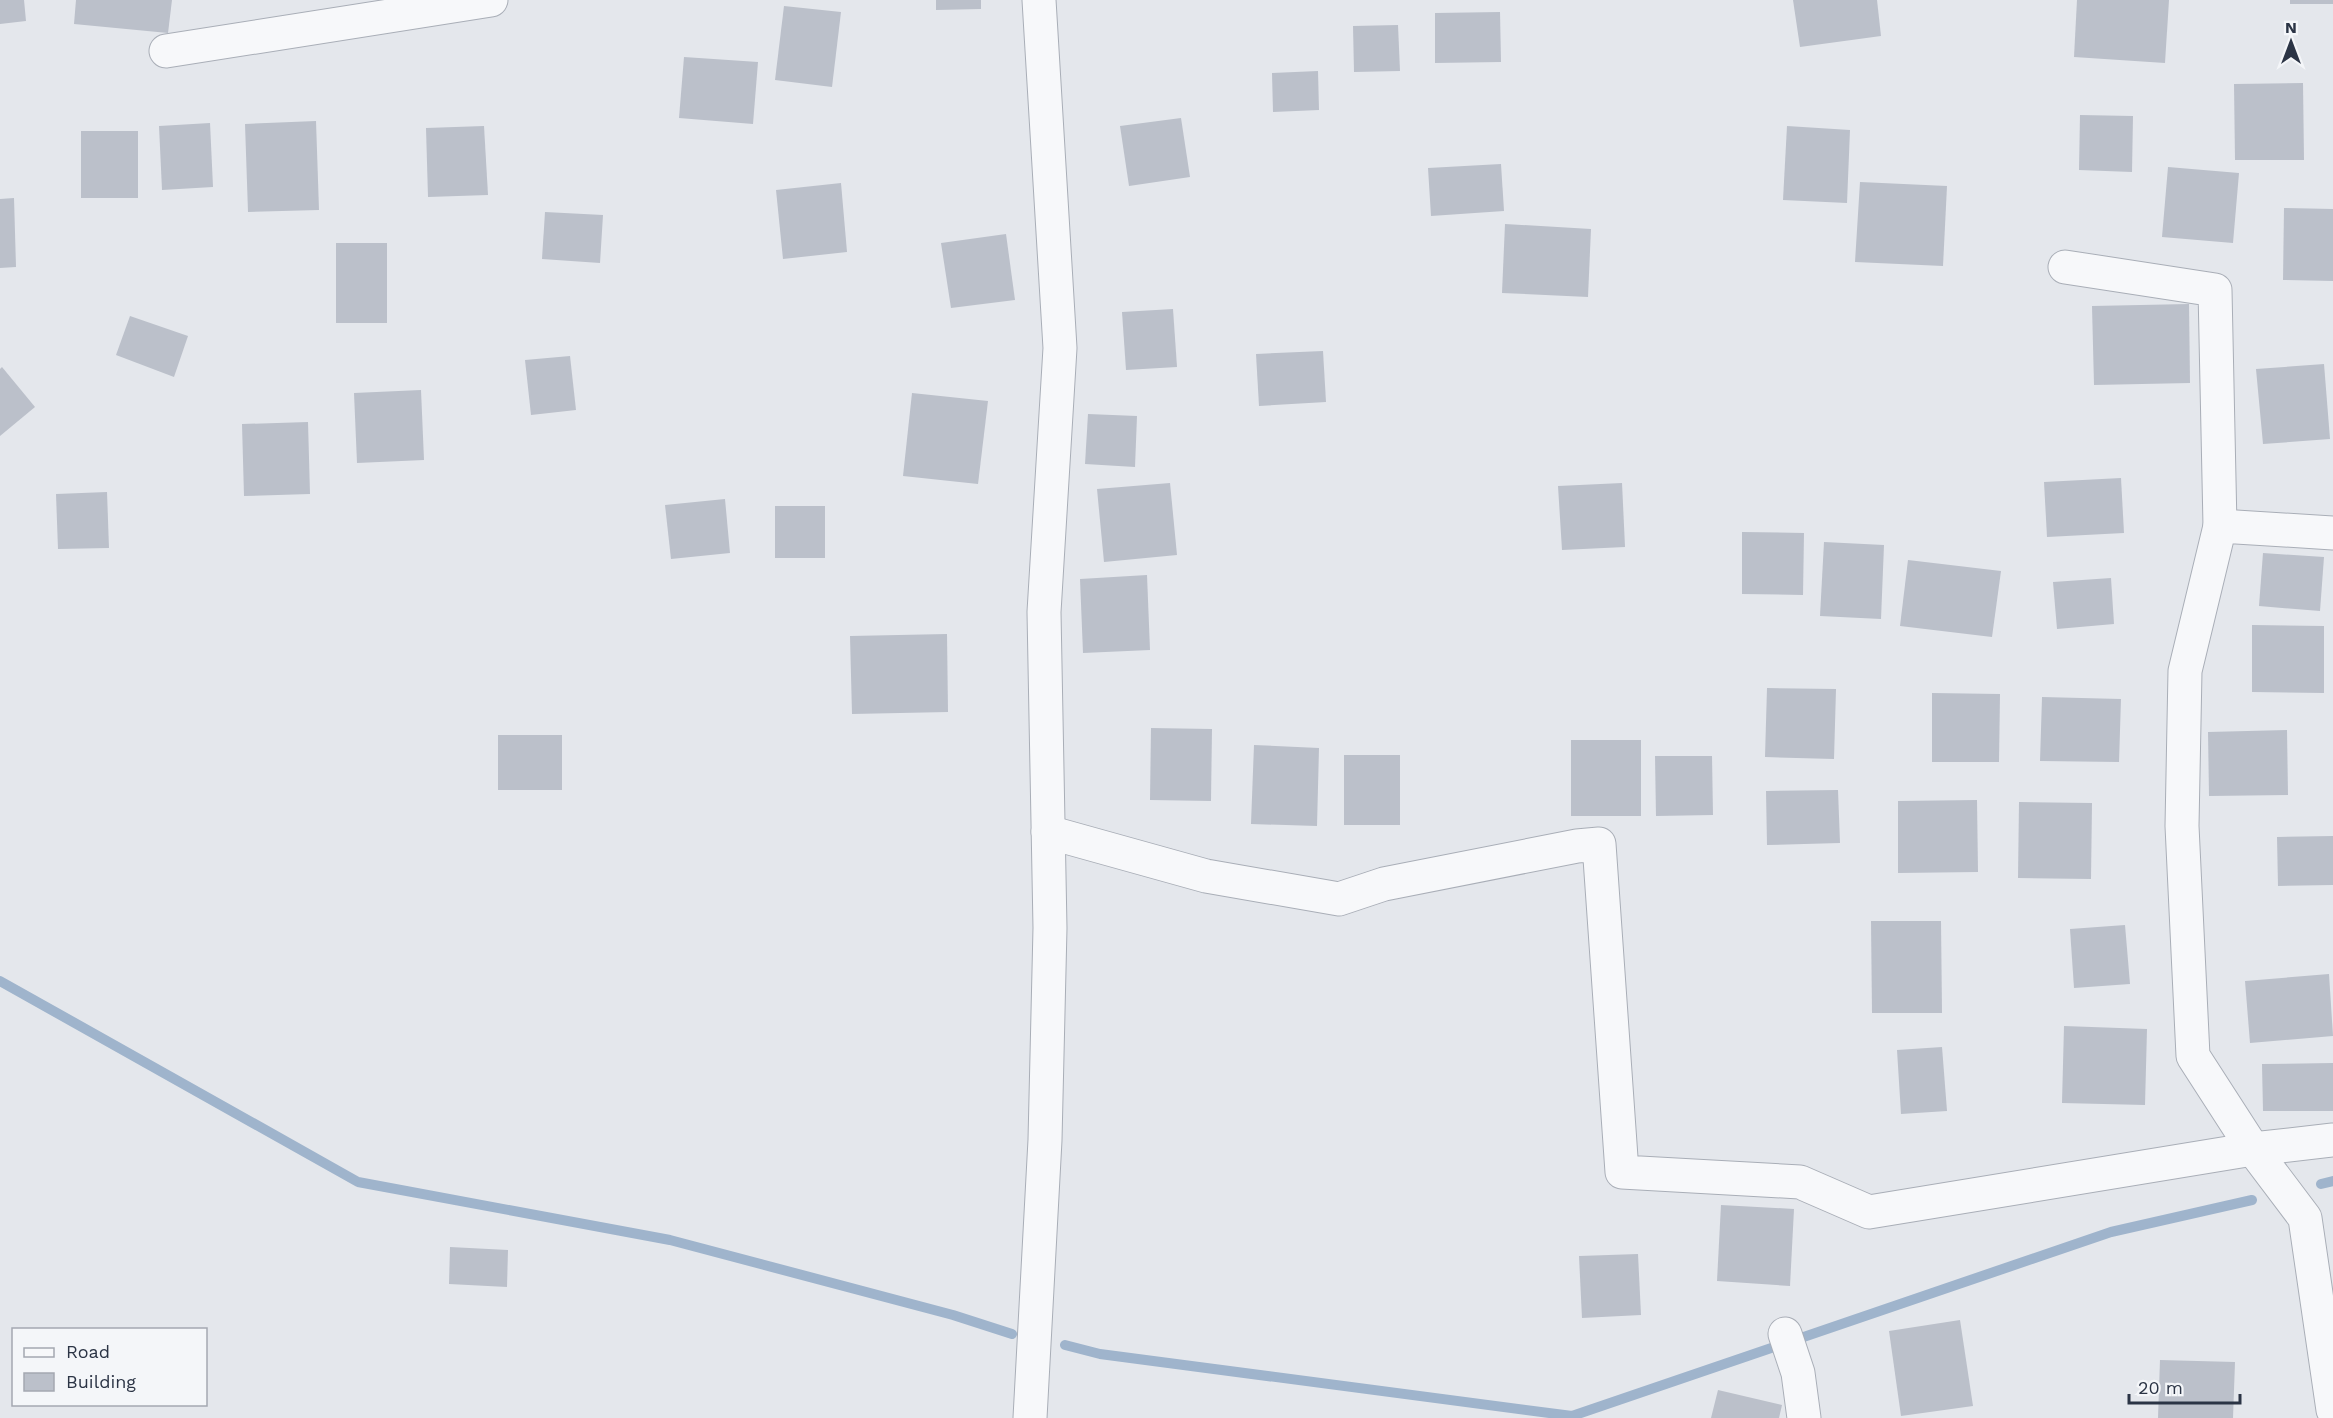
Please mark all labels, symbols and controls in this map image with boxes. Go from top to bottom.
north arrow [2261,12,2321,72]
text: N [2285,18,2297,37]
legend [12,1328,207,1406]
text: Road [66,1341,110,1362]
scale bar [2129,1367,2240,1405]
text: Building [66,1371,136,1392]
text: 20 m [2138,1377,2183,1398]

